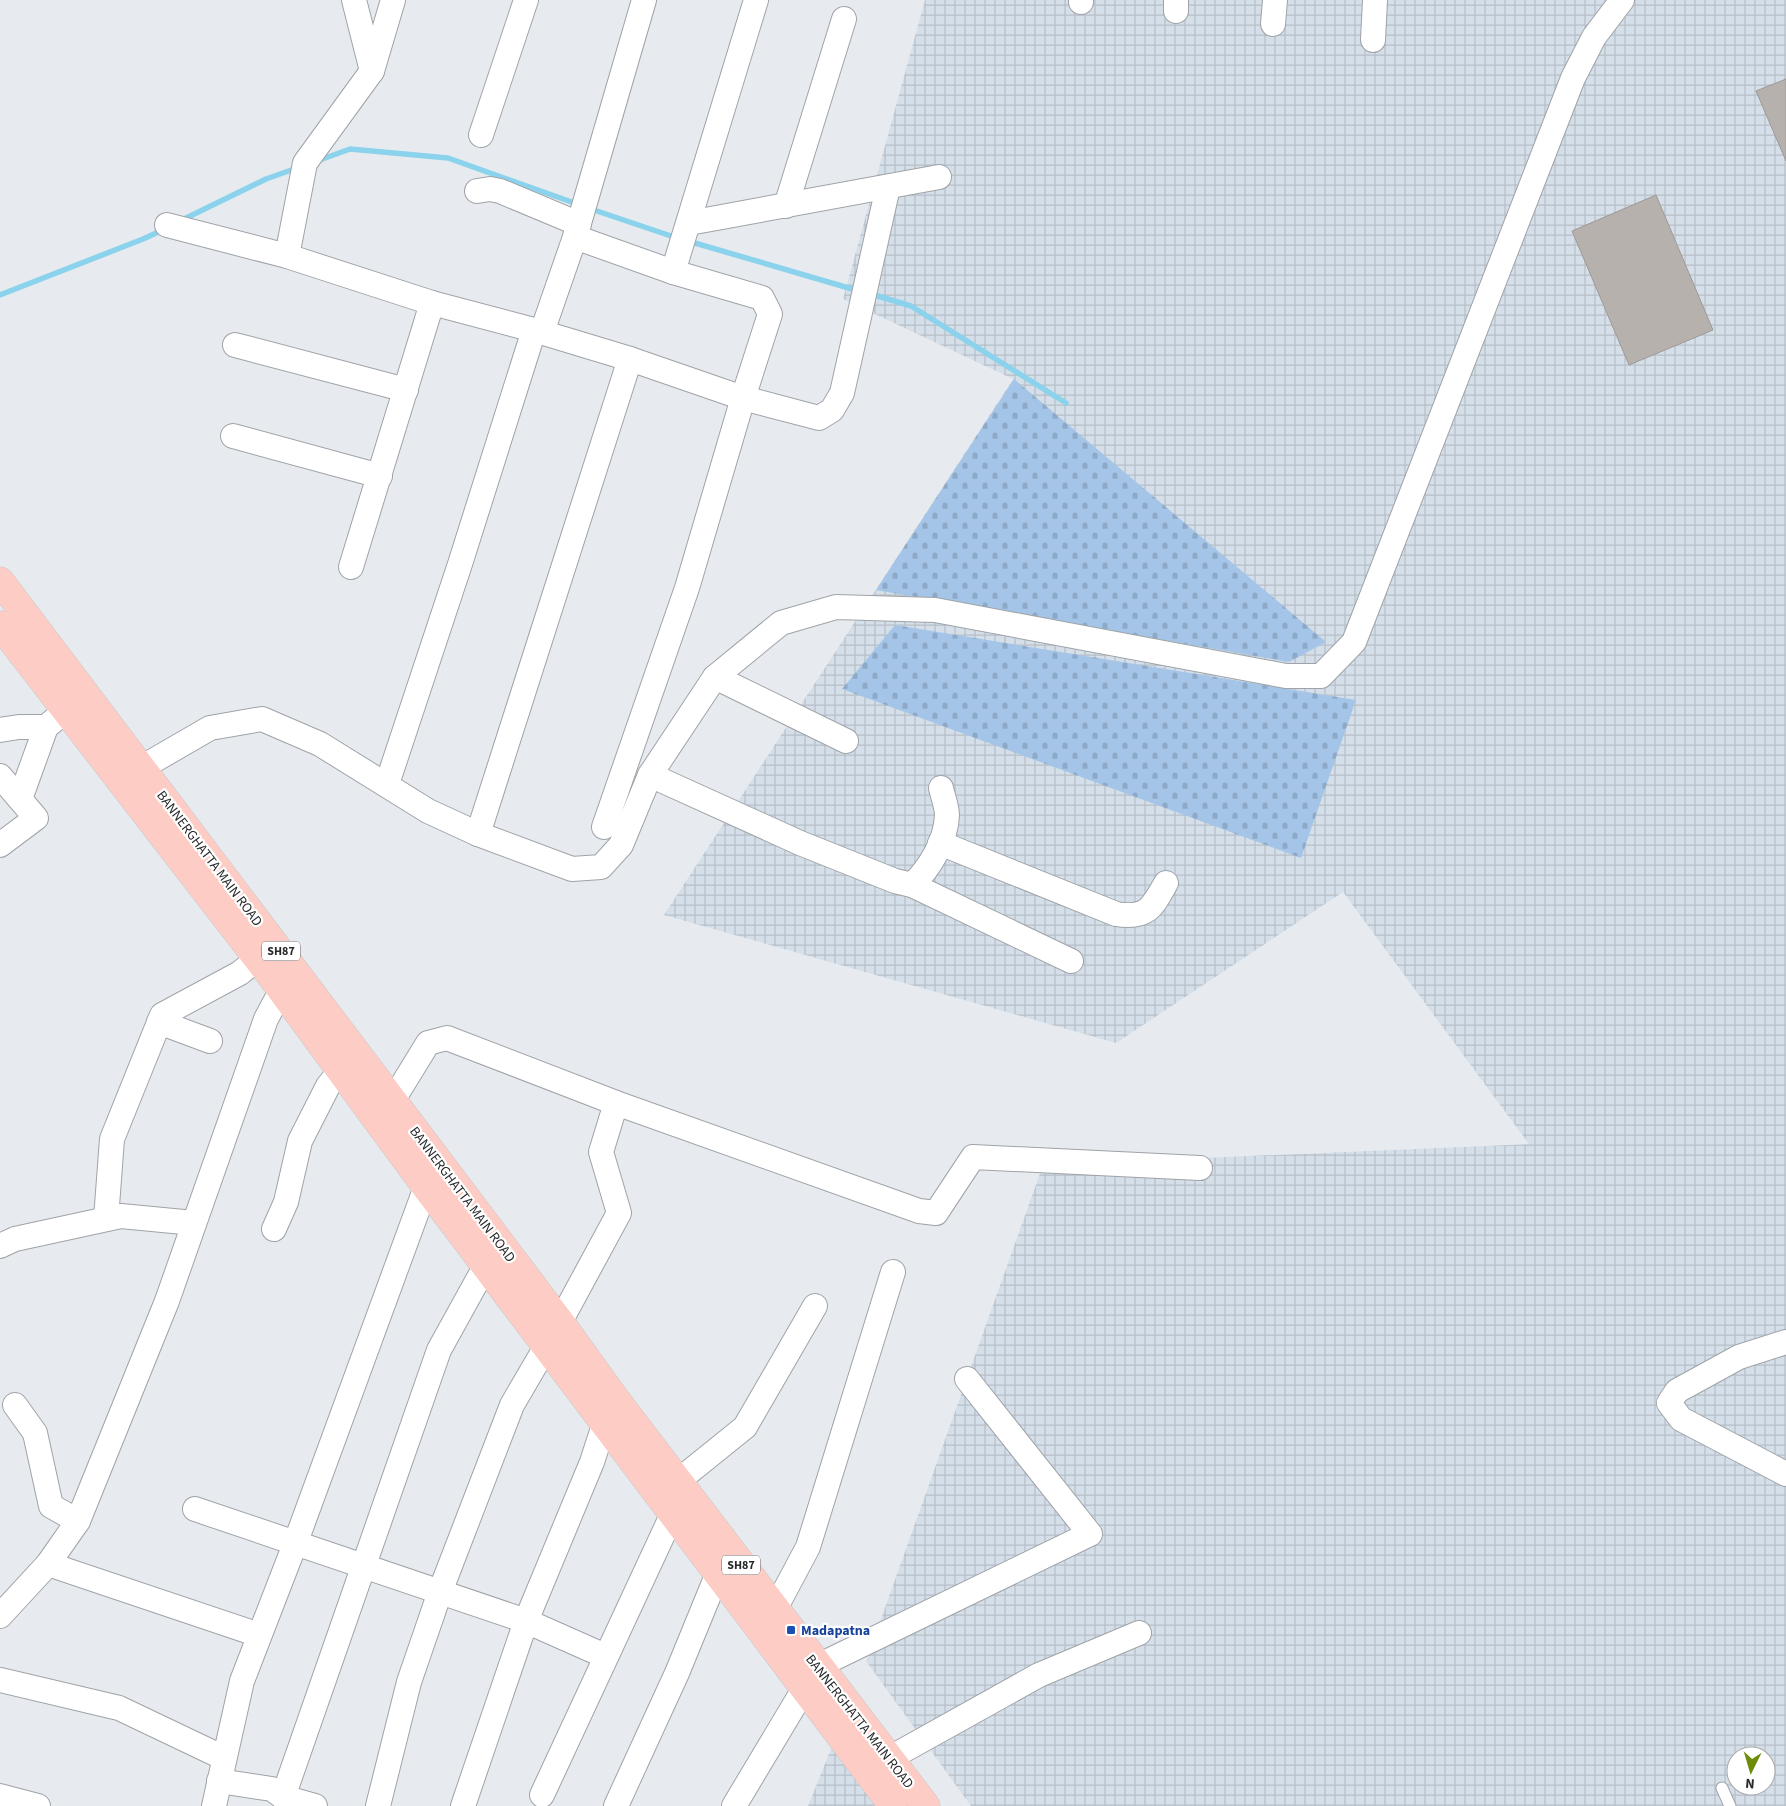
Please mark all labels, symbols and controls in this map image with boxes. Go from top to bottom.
street label: BANNERGHATTA MAIN ROAD [151,787,267,931]
road number: SH87 [262,941,300,960]
street label: BANNERGHATTA MAIN ROAD [404,1123,520,1267]
road number: SH87 [722,1556,760,1574]
place label: Madapatna [801,1621,870,1641]
marker: Madapatna [785,1624,797,1636]
street label: BANNERGHATTA MAIN ROAD [800,1650,918,1793]
north arrow [1726,1746,1776,1796]
text: N [1744,1773,1755,1793]

